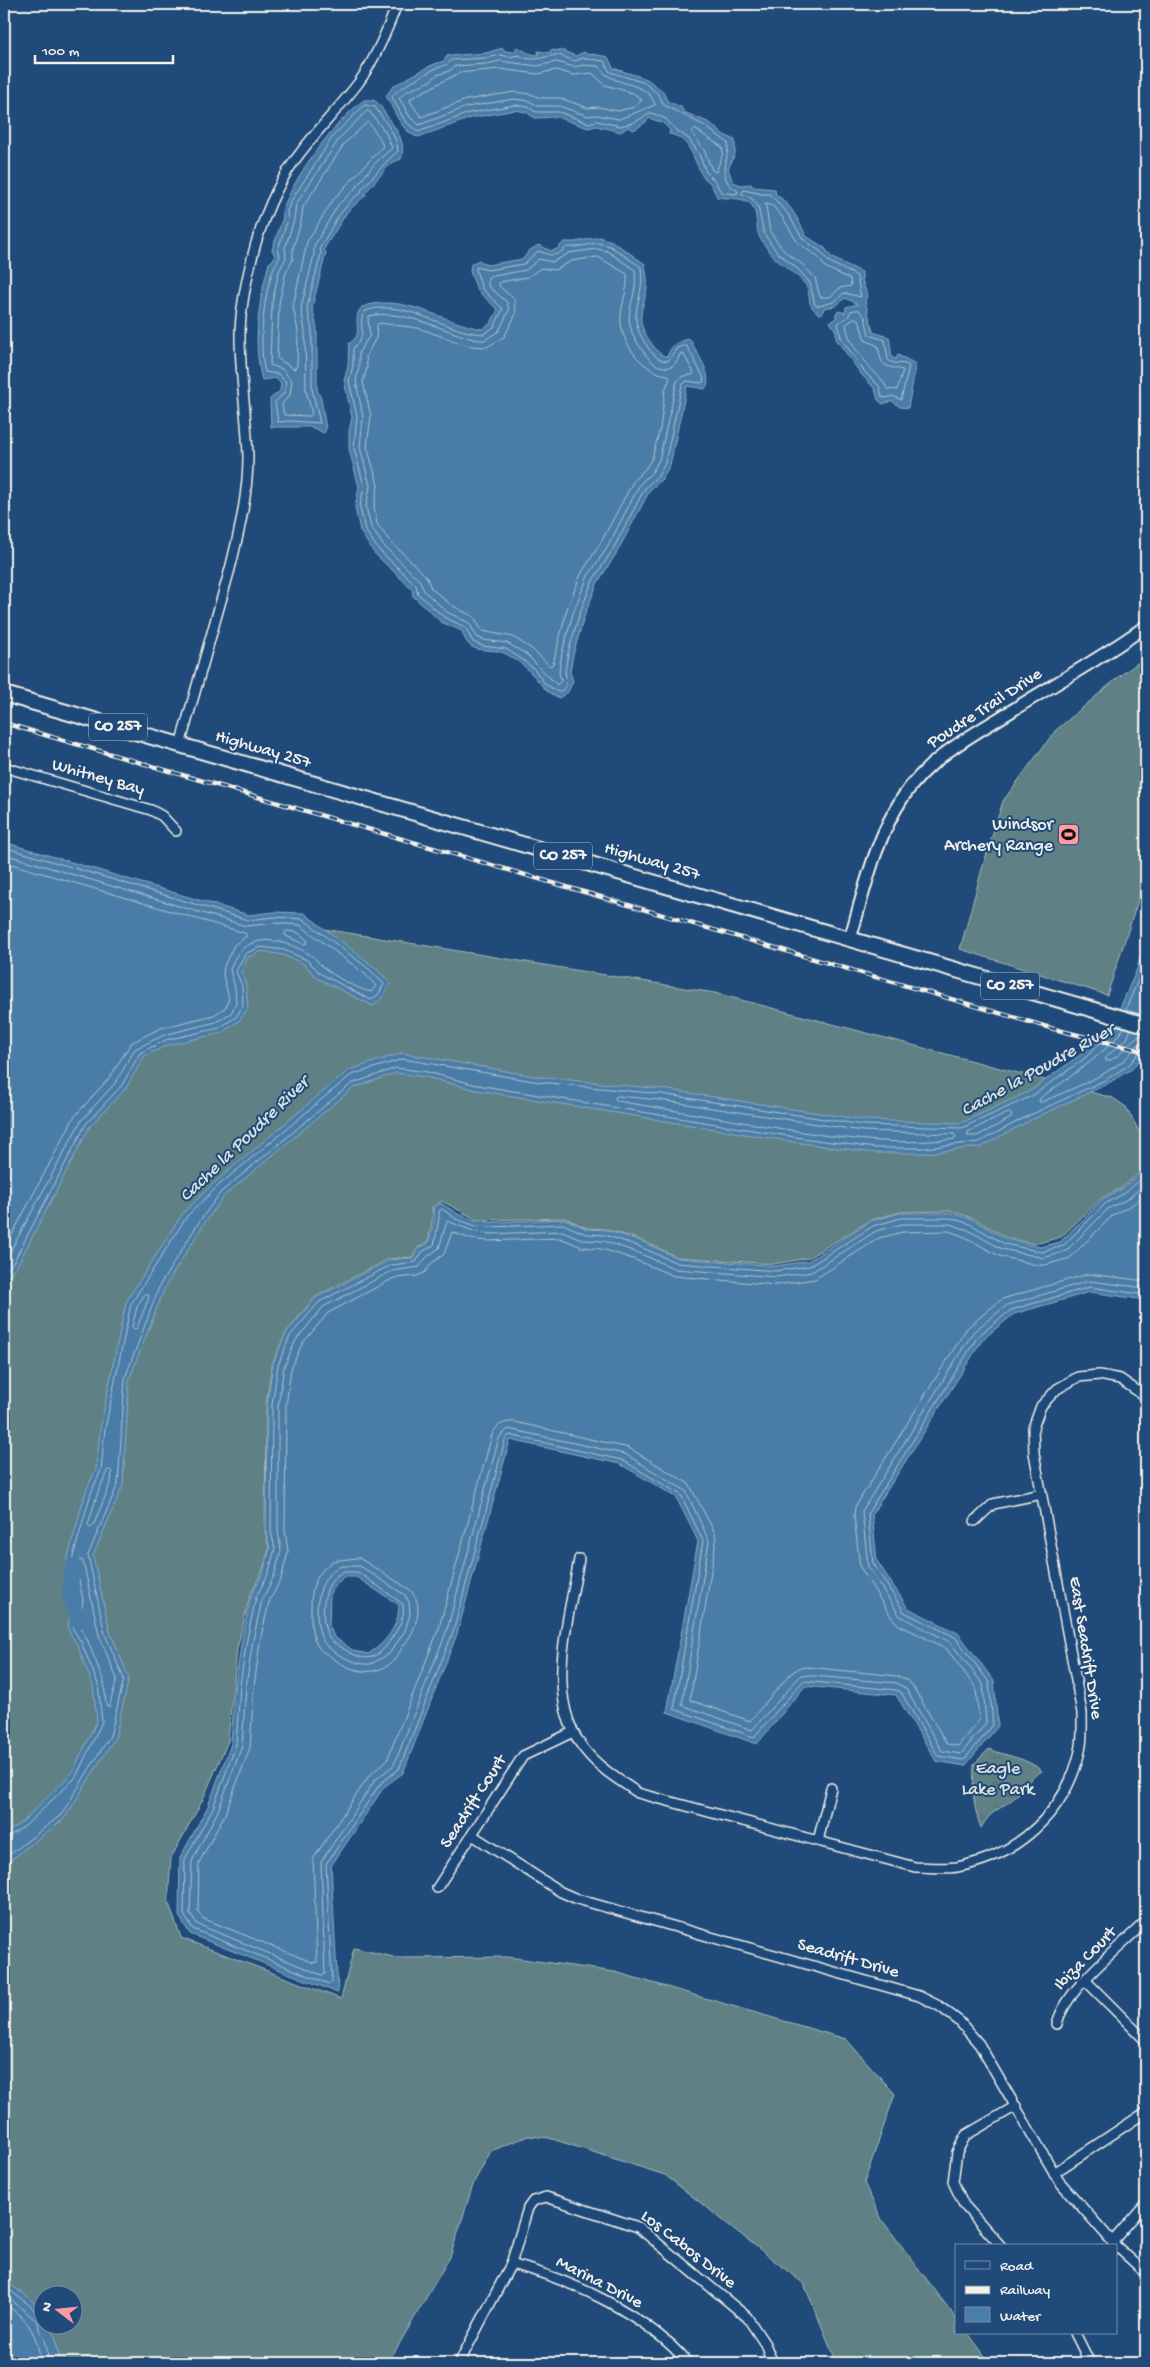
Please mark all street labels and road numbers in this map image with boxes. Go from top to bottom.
street label: Poudre Trail Drive [923,664,1047,755]
road number: CO 257 [89,714,147,740]
street label: Highway 257 [213,726,314,774]
street label: Whitney Bay [49,755,147,801]
street label: Highway 257 [602,838,703,886]
road number: CO 257 [534,842,592,869]
road number: CO 257 [981,972,1039,999]
street label: East Seadrift Drive [1063,1575,1107,1722]
street label: Seadrift Court [436,1750,513,1853]
street label: Ibiza Court [1050,1921,1123,1995]
street label: Seadrift Drive [795,1934,902,1984]
street label: Los Cabos Drive [636,2206,741,2294]
street label: Marina Drive [552,2252,647,2314]

